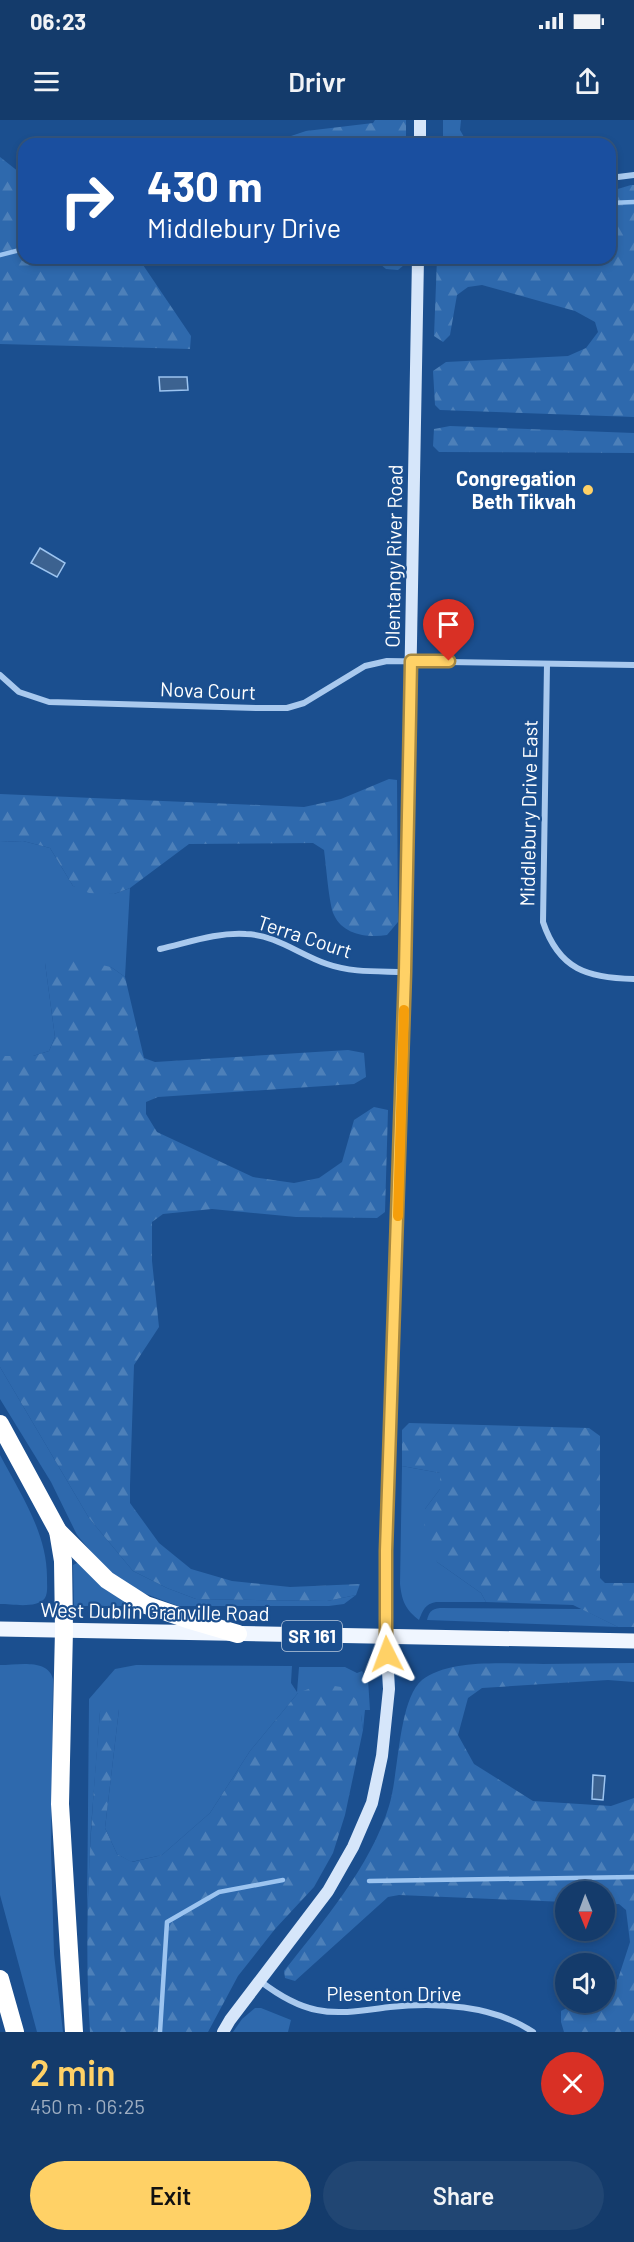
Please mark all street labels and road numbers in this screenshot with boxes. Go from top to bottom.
street label: Olentangy River Road [379,464,407,648]
street label: Nova Court [160,676,256,704]
street label: Middlebury Drive East [514,719,542,907]
street label: Terra Court [255,909,355,963]
street label: West Dublin Granville Road [40,1597,270,1625]
road number: SR 161 [282,1621,342,1651]
street label: Plesenton Drive [326,1981,462,2005]

